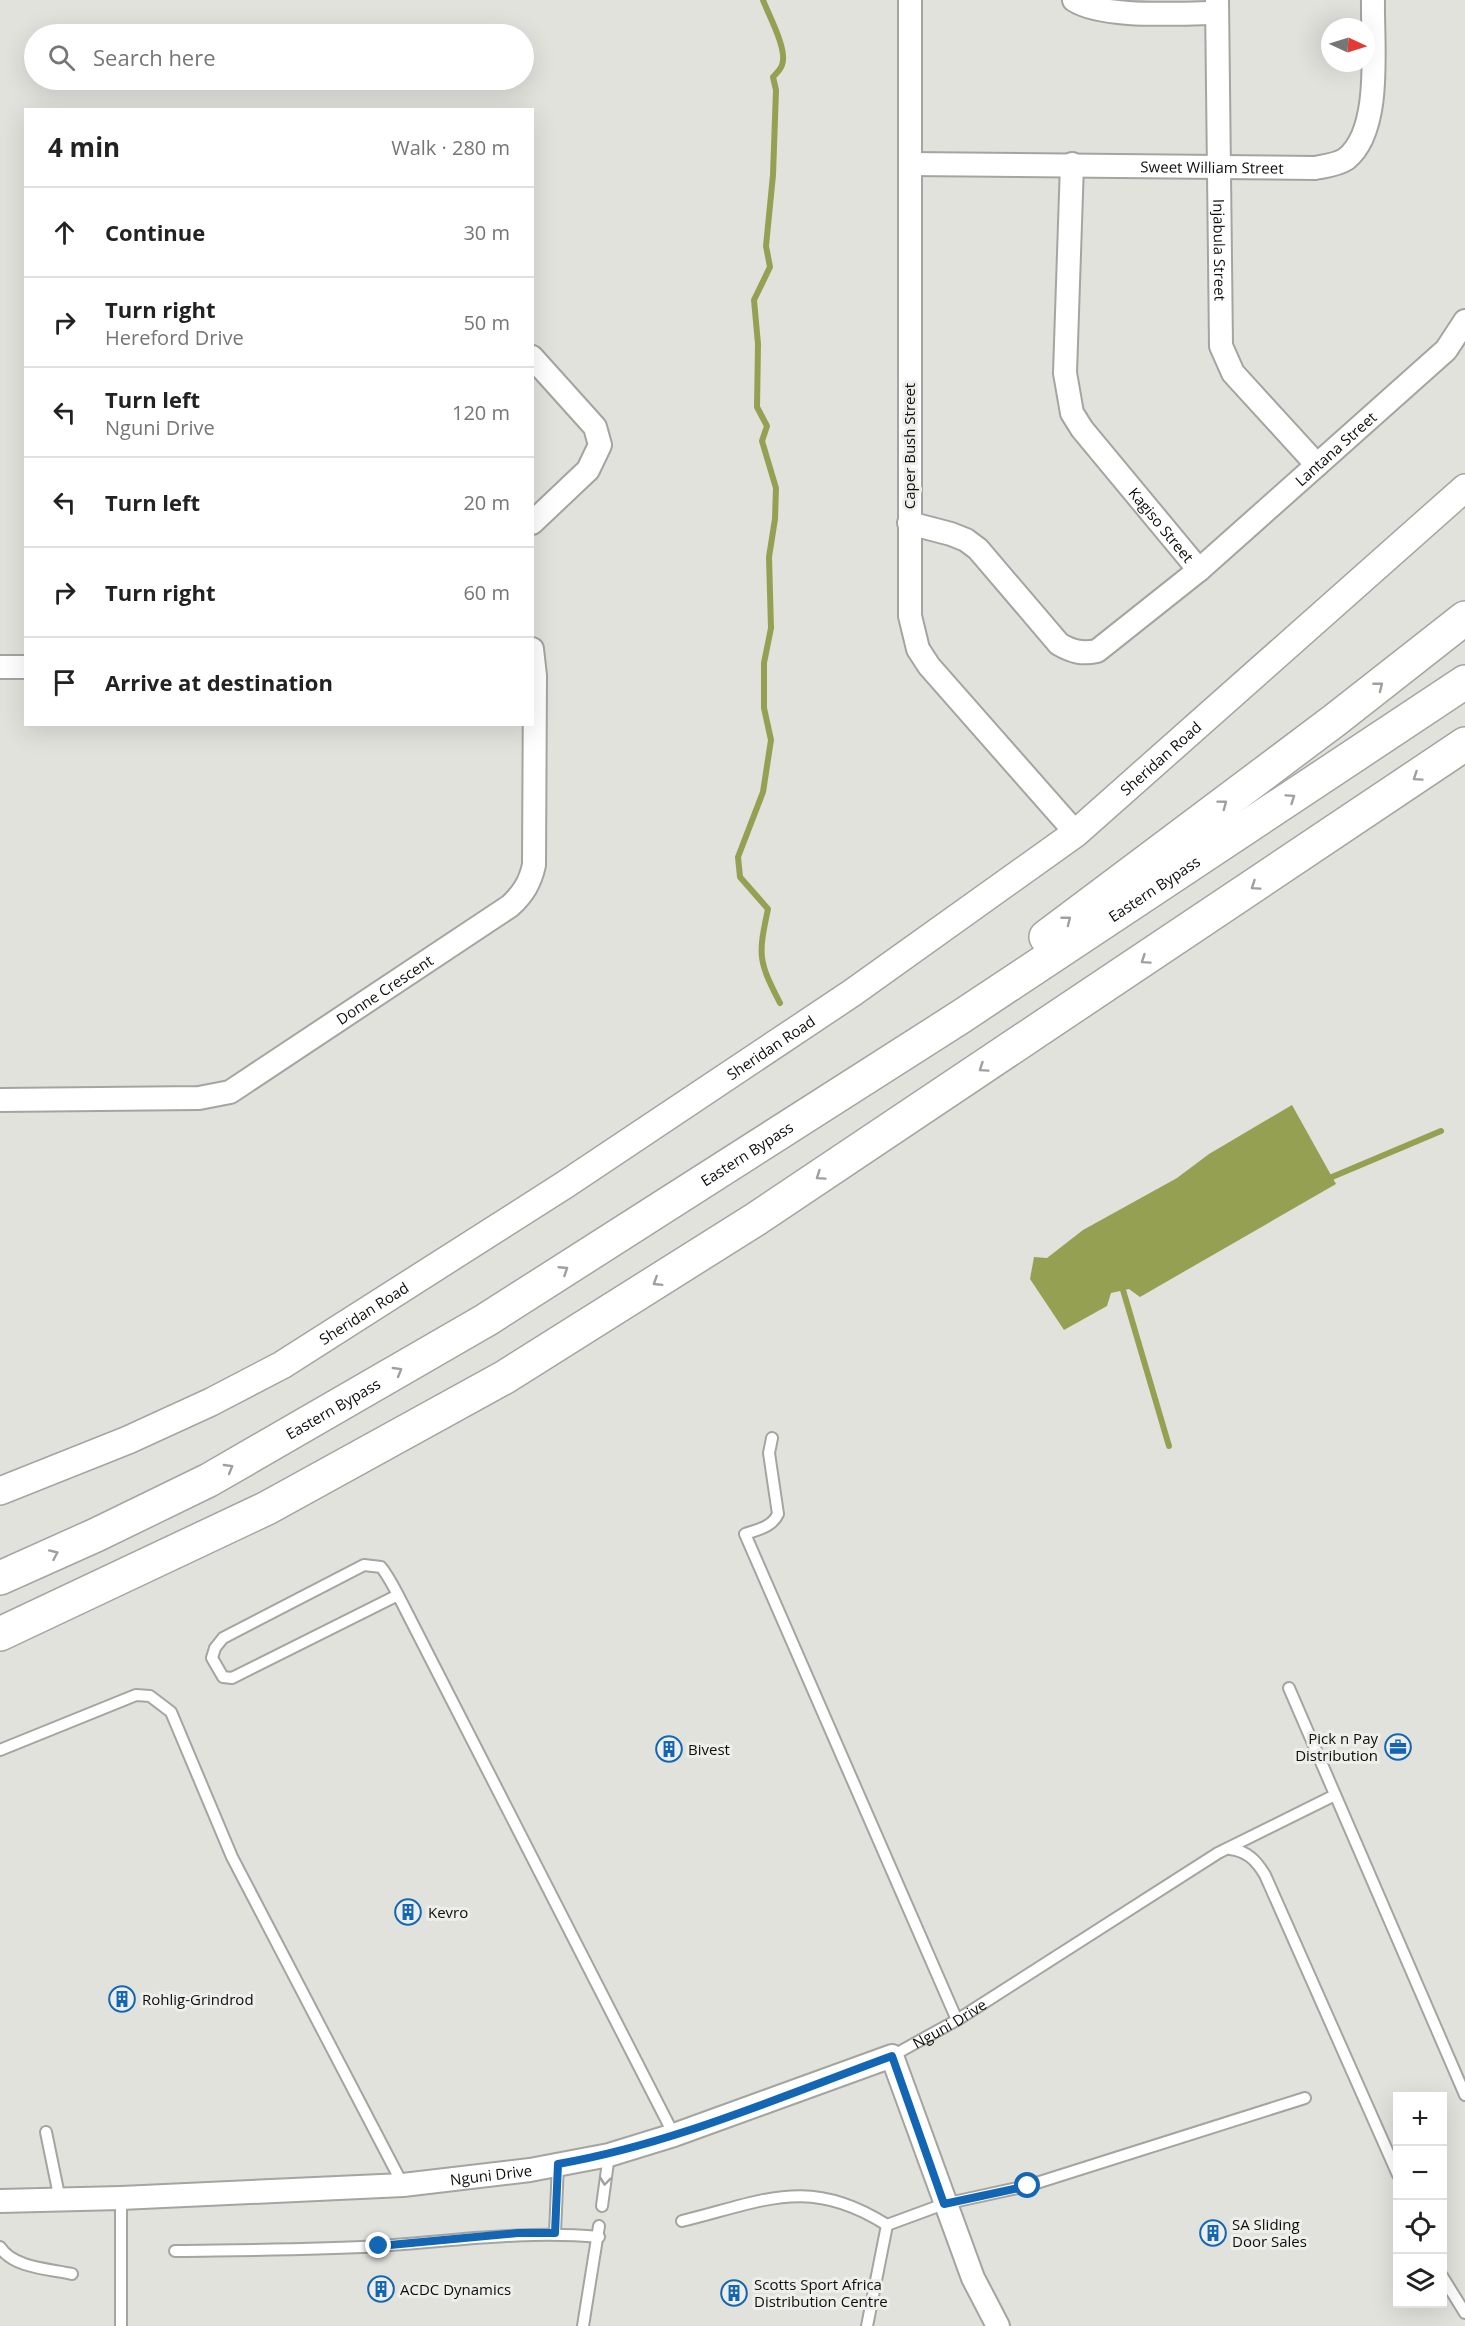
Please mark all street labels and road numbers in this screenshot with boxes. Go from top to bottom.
street label: Sweet William Street [1140,156,1284,178]
street label: Injabula Street [1209,199,1230,301]
street label: Caper Bush Street [899,383,919,509]
street label: Lantana Street [1291,407,1380,490]
street label: Kagiso Street [1125,483,1198,566]
street label: Sheridan Road [1116,717,1205,800]
street label: Eastern Bypass [1104,851,1204,926]
street label: Donne Crescent [332,950,437,1029]
street label: Sheridan Road [723,1011,819,1084]
street label: Eastern Bypass [697,1117,797,1190]
street label: Sheridan Road [315,1277,412,1349]
street label: Eastern Bypass [282,1373,384,1444]
street label: Nguni Drive [909,1994,990,2053]
street label: Nguni Drive [449,2160,533,2189]

